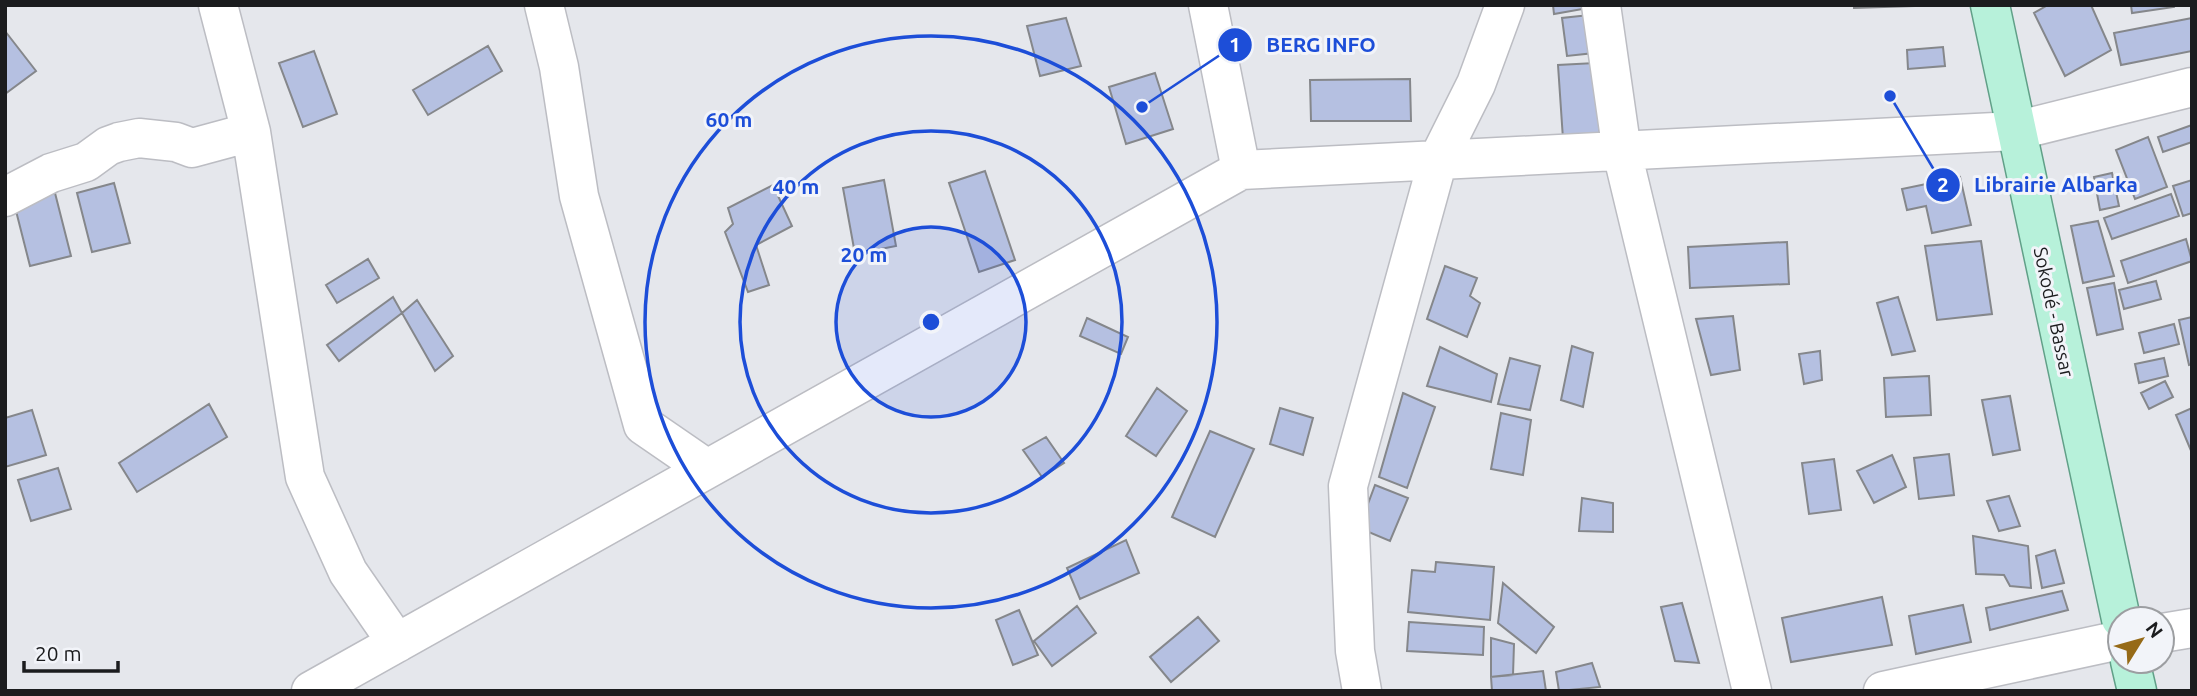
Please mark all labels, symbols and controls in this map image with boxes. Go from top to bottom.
callout: BERG INFO [1218,24,1390,66]
text: 1 [1229,32,1241,56]
text: BERG INFO [1266,32,1376,56]
text: 60 m [706,107,752,131]
callout: Librairie Albarka [1925,164,2152,206]
text: 2 [1937,172,1949,196]
text: Librairie Albarka [1974,172,2138,196]
text: 40 m [773,174,819,198]
text: 20 m [841,242,887,266]
street label: Sokodé - Bassar [2029,245,2079,379]
centre of rings [919,310,943,334]
north arrow [2106,605,2176,675]
text: N [2142,617,2168,642]
scale bar [24,630,119,674]
text: 20 m [35,641,82,665]

